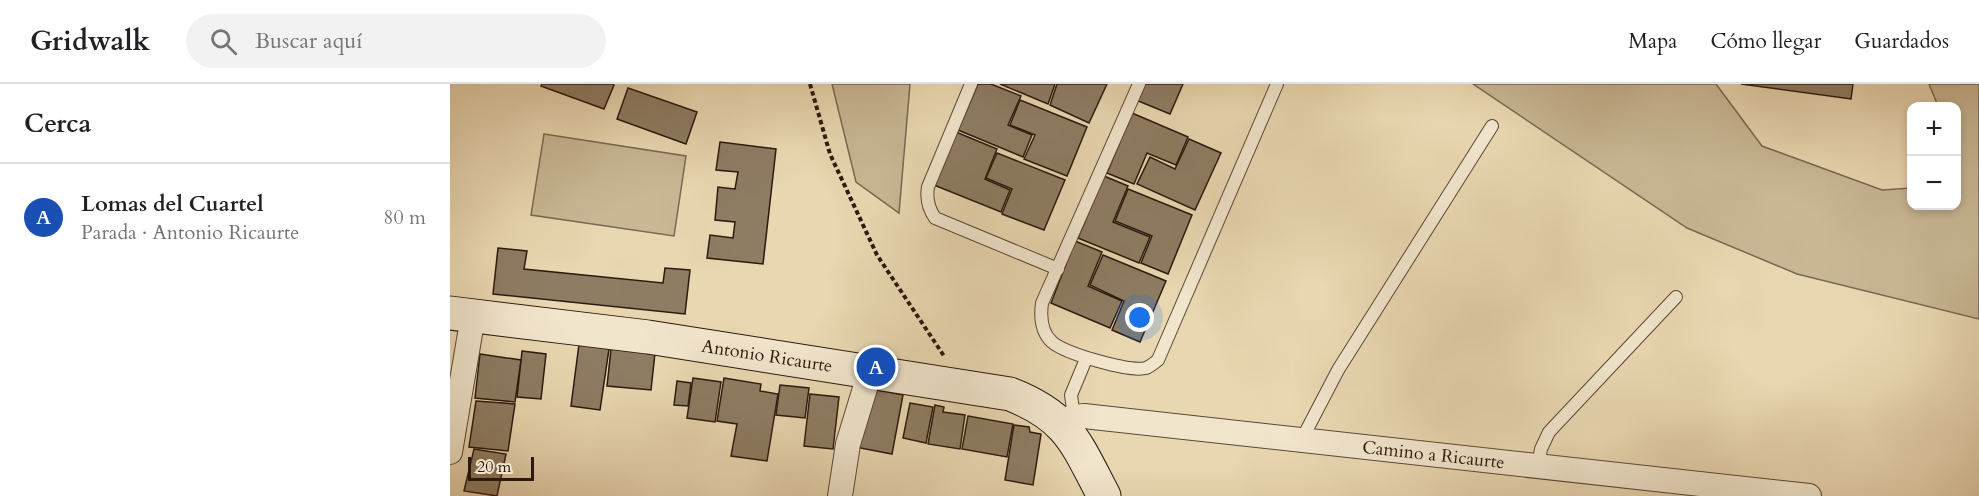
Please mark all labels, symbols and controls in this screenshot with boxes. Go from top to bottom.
search box [186,14,606,68]
text: Gridwalk [30,22,150,60]
icon: search [207,25,240,58]
text: Buscar aquí [255,26,362,56]
text: Mapa [1628,27,1677,56]
text: Cómo llegar [1710,27,1821,56]
text: Guardados [1854,27,1949,56]
map controls [1907,102,1961,210]
button: + [1907,102,1961,156]
text: Cerca [24,106,91,141]
button: − [1907,156,1961,210]
text: Lomas del Cuartel [81,189,264,219]
text: A [36,204,51,231]
text: 80 m [383,204,426,231]
text: Parada · Antonio Ricaurte [81,219,299,246]
your location [1125,303,1154,332]
street label: Antonio Ricaurte [700,334,834,379]
pin: A [856,344,896,390]
street label: Camino a Ricaurte [1361,435,1506,475]
scale bar [468,454,534,482]
text: 20 m [477,456,511,478]

